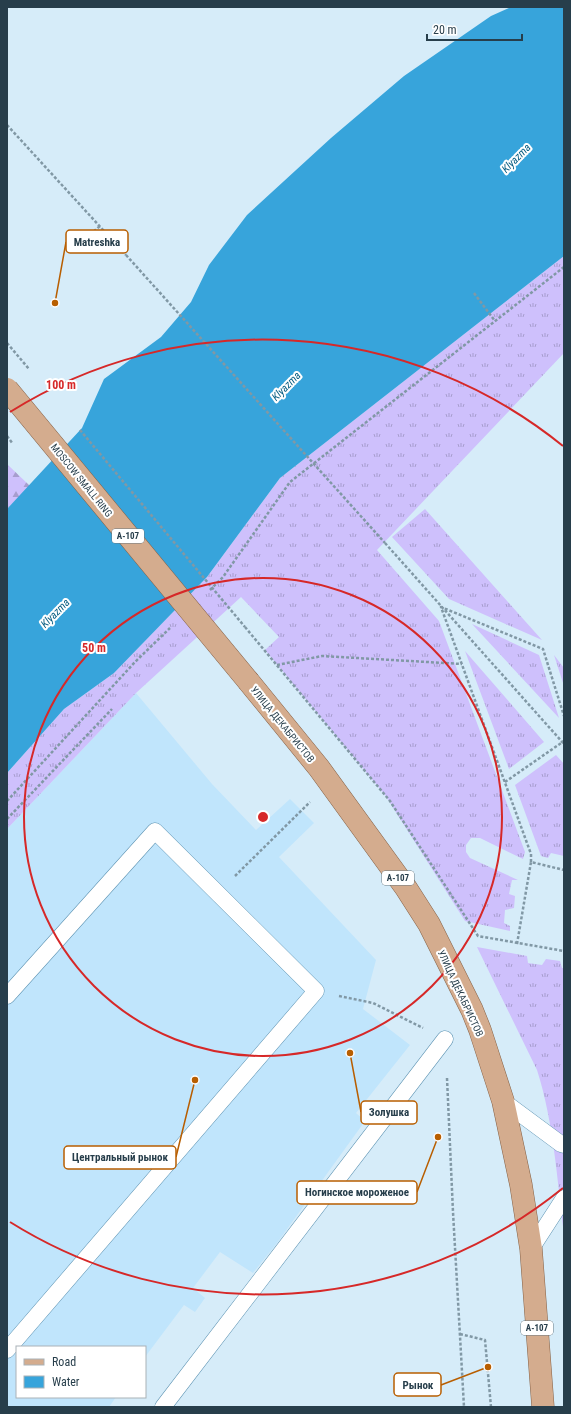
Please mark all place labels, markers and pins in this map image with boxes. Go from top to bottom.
callout: Matreshka [66,230,128,253]
centre of rings [256,810,270,824]
callout: Золушка [361,1101,417,1124]
callout: Центральный рынок [64,1146,176,1169]
callout: Ногинское мороженое [297,1181,417,1204]
callout: Рынок [394,1373,441,1396]

